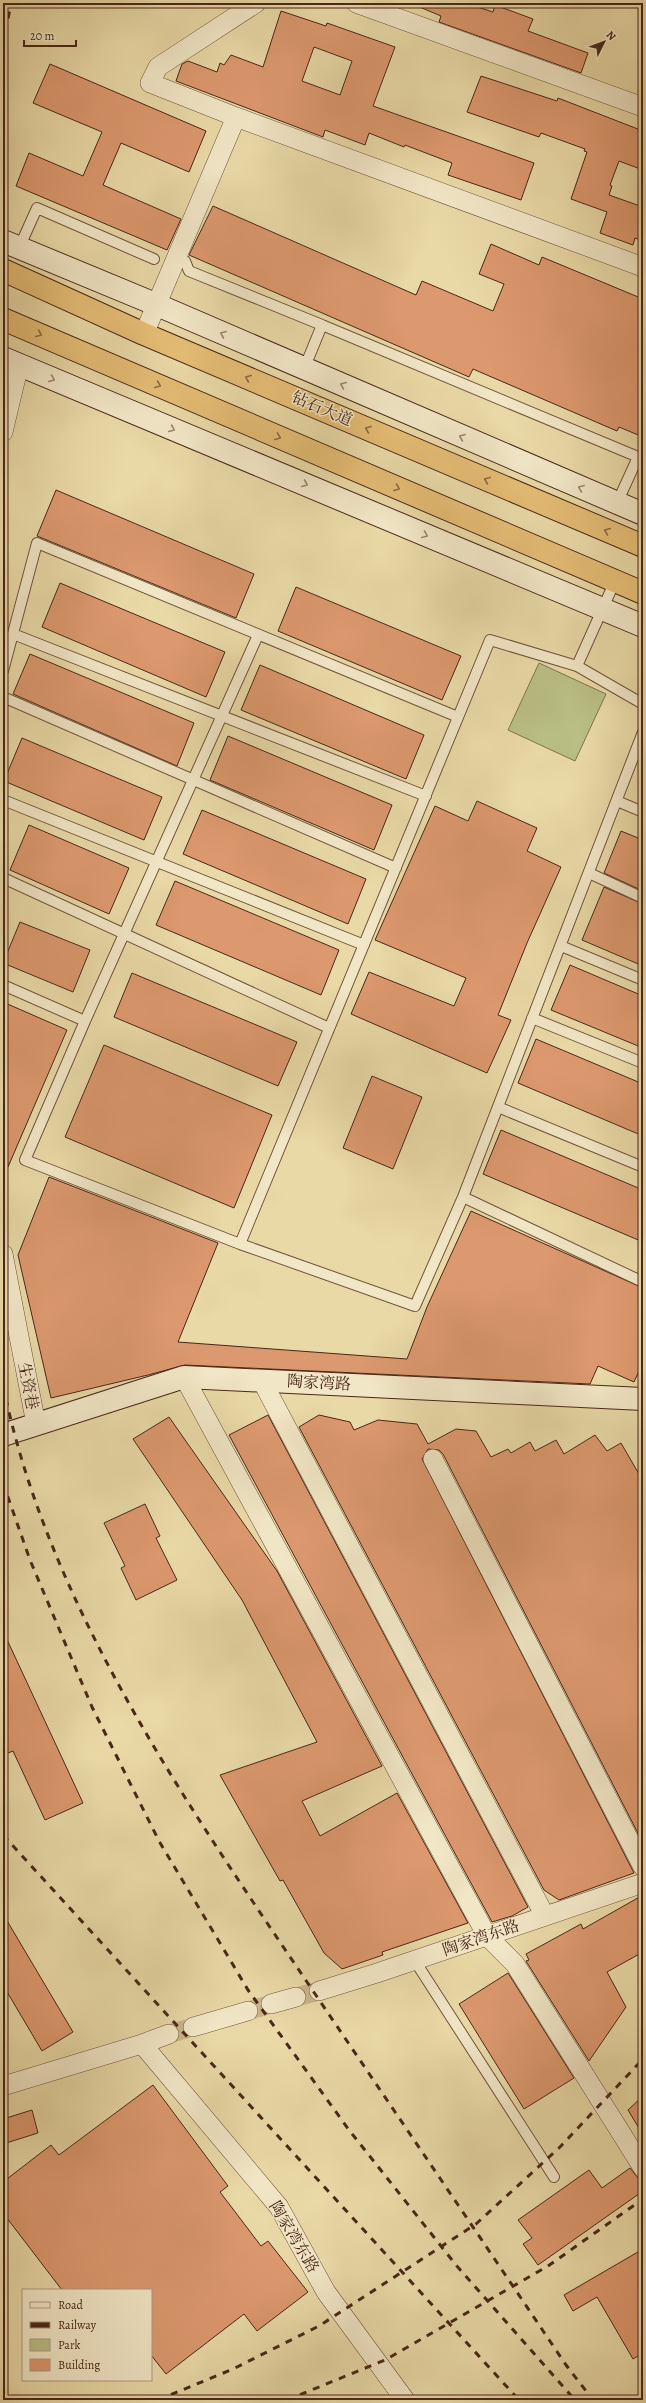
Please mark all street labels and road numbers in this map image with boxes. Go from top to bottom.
street label: 钻石大道 [288,386,356,432]
street label: 生资巷 [13,1360,43,1412]
street label: 陶家湾路 [286,1370,352,1396]
street label: 陶家湾东路 [440,1915,522,1961]
street label: 陶家湾东路 [264,2197,324,2277]

